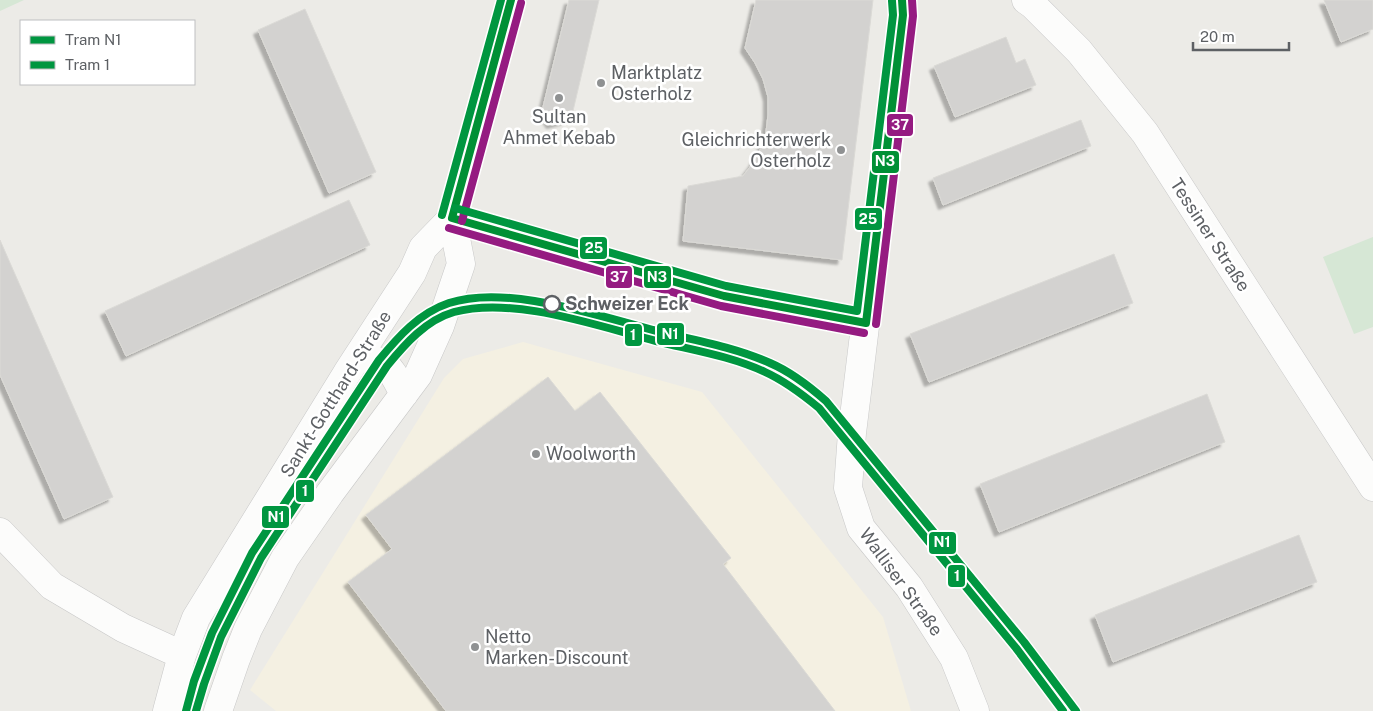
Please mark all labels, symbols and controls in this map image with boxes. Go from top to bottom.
legend [20,20,195,85]
scale bar [1193,20,1289,52]
text: 20 m [1200,28,1235,45]
text: Tram N1 [65,31,121,48]
text: Tram 1 [65,56,110,73]
place label: Marktplatz Osterholz [611,62,702,104]
marker: Marktplatz Osterholz [595,77,607,89]
marker: Sultan Ahmet Kebab [553,92,565,104]
place label: Sultan Ahmet Kebab [502,106,616,148]
line badge: 37 [886,113,914,137]
text: 37 [891,117,909,133]
place label: Gleichrichterwerk Osterholz [682,129,831,171]
marker: Gleichrichterwerk Osterholz [835,144,847,156]
line badge: N3 [871,150,900,174]
text: N3 [875,153,895,169]
street label: Tessiner Straße [1166,174,1255,295]
line badge: 25 [854,207,883,231]
text: 25 [859,211,877,227]
line badge: 25 [579,236,608,260]
text: 25 [585,240,603,256]
line badge: 37 [605,265,633,289]
line badge: N3 [643,265,672,289]
text: 37 [610,269,628,285]
text: N3 [647,269,667,285]
place label: Schweizer Eck [565,293,689,314]
marker: Schweizer Eck [543,295,561,313]
street label: Sankt-Gotthard-Straße [276,307,395,481]
line badge: N1 [656,322,685,346]
line badge: 1 [624,323,643,347]
text: N1 [662,326,678,342]
text: 1 [630,327,636,343]
place label: Woolworth [546,443,636,464]
marker: Woolworth [530,448,542,460]
line badge: 1 [295,479,315,503]
text: 1 [302,483,308,499]
line badge: N1 [261,505,290,529]
text: N1 [268,509,284,525]
street label: Walliser Straße [855,524,948,640]
line badge: N1 [928,531,957,555]
text: N1 [934,534,950,550]
line badge: 1 [947,564,966,588]
text: 1 [954,568,960,584]
place label: Netto Marken-Discount [485,626,628,668]
marker: Netto Marken-Discount [469,641,481,653]

